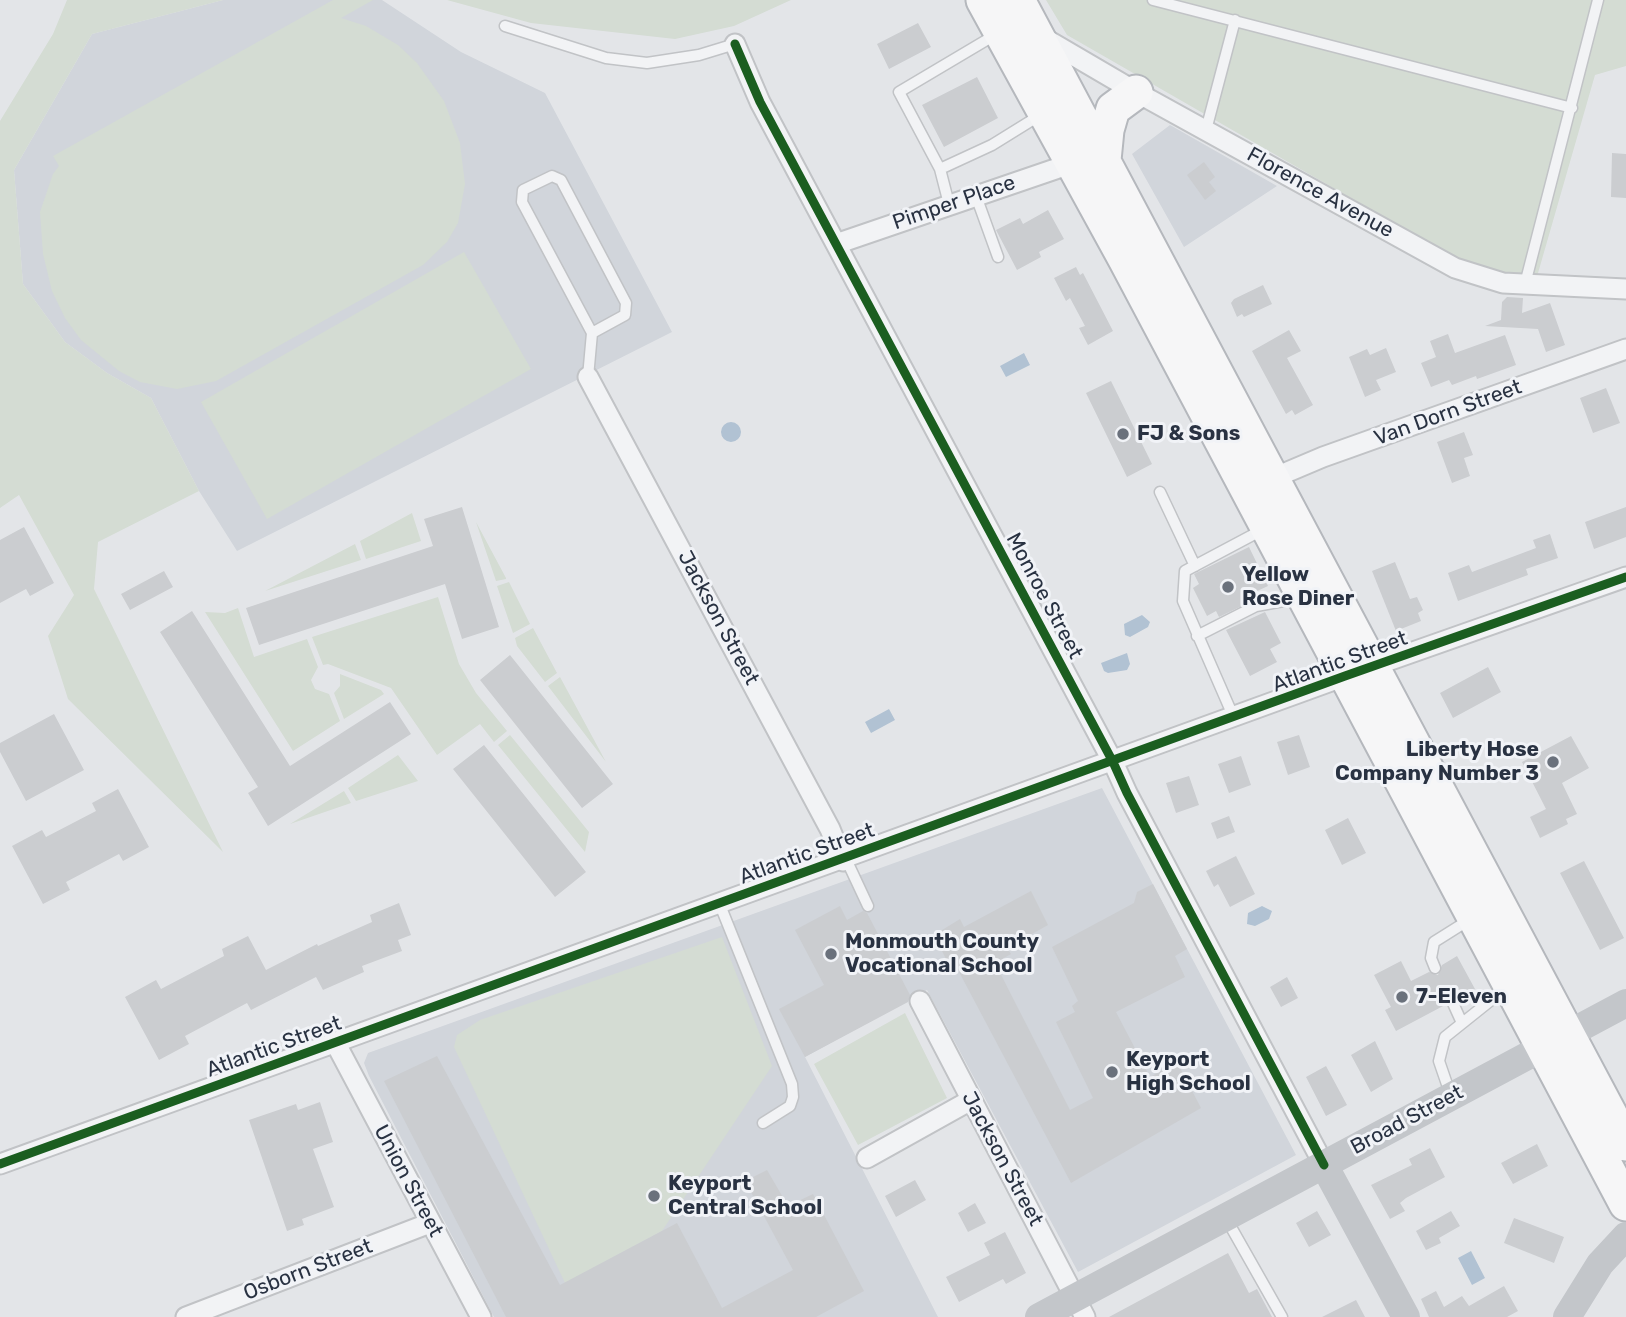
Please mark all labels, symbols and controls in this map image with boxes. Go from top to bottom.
street label: Florence Avenue [1242,142,1398,244]
street label: Pimper Place [889,170,1019,236]
street label: Van Dorn Street [1371,375,1525,451]
place label: FJ & Sons [1137,421,1240,447]
marker: FJ & Sons [1115,426,1131,442]
street label: Monroe Street [1000,529,1088,663]
street label: Jackson Street [672,547,764,689]
place label: Yellow Rose Diner [1242,562,1354,612]
marker: Yellow Rose Diner [1220,579,1236,595]
street label: Atlantic Street [1269,626,1411,698]
place label: Liberty Hose Company Number 3 [1335,737,1539,787]
marker: Liberty Hose Company Number 3 [1545,754,1561,770]
street label: Atlantic Street [736,818,878,890]
place label: Monmouth County Vocational School [845,929,1039,979]
marker: Monmouth County Vocational School [823,946,839,962]
place label: 7-Eleven [1416,984,1507,1010]
marker: 7-Eleven [1394,989,1410,1005]
street label: Atlantic Street [203,1011,345,1083]
place label: Keyport High School [1126,1047,1251,1097]
marker: Keyport High School [1104,1064,1120,1080]
street label: Broad Street [1346,1080,1468,1160]
street label: Jackson Street [956,1088,1048,1230]
street label: Union Street [368,1121,448,1241]
place label: Keyport Central School [668,1171,822,1221]
marker: Keyport Central School [646,1188,662,1204]
street label: Osborn Street [240,1234,376,1306]

